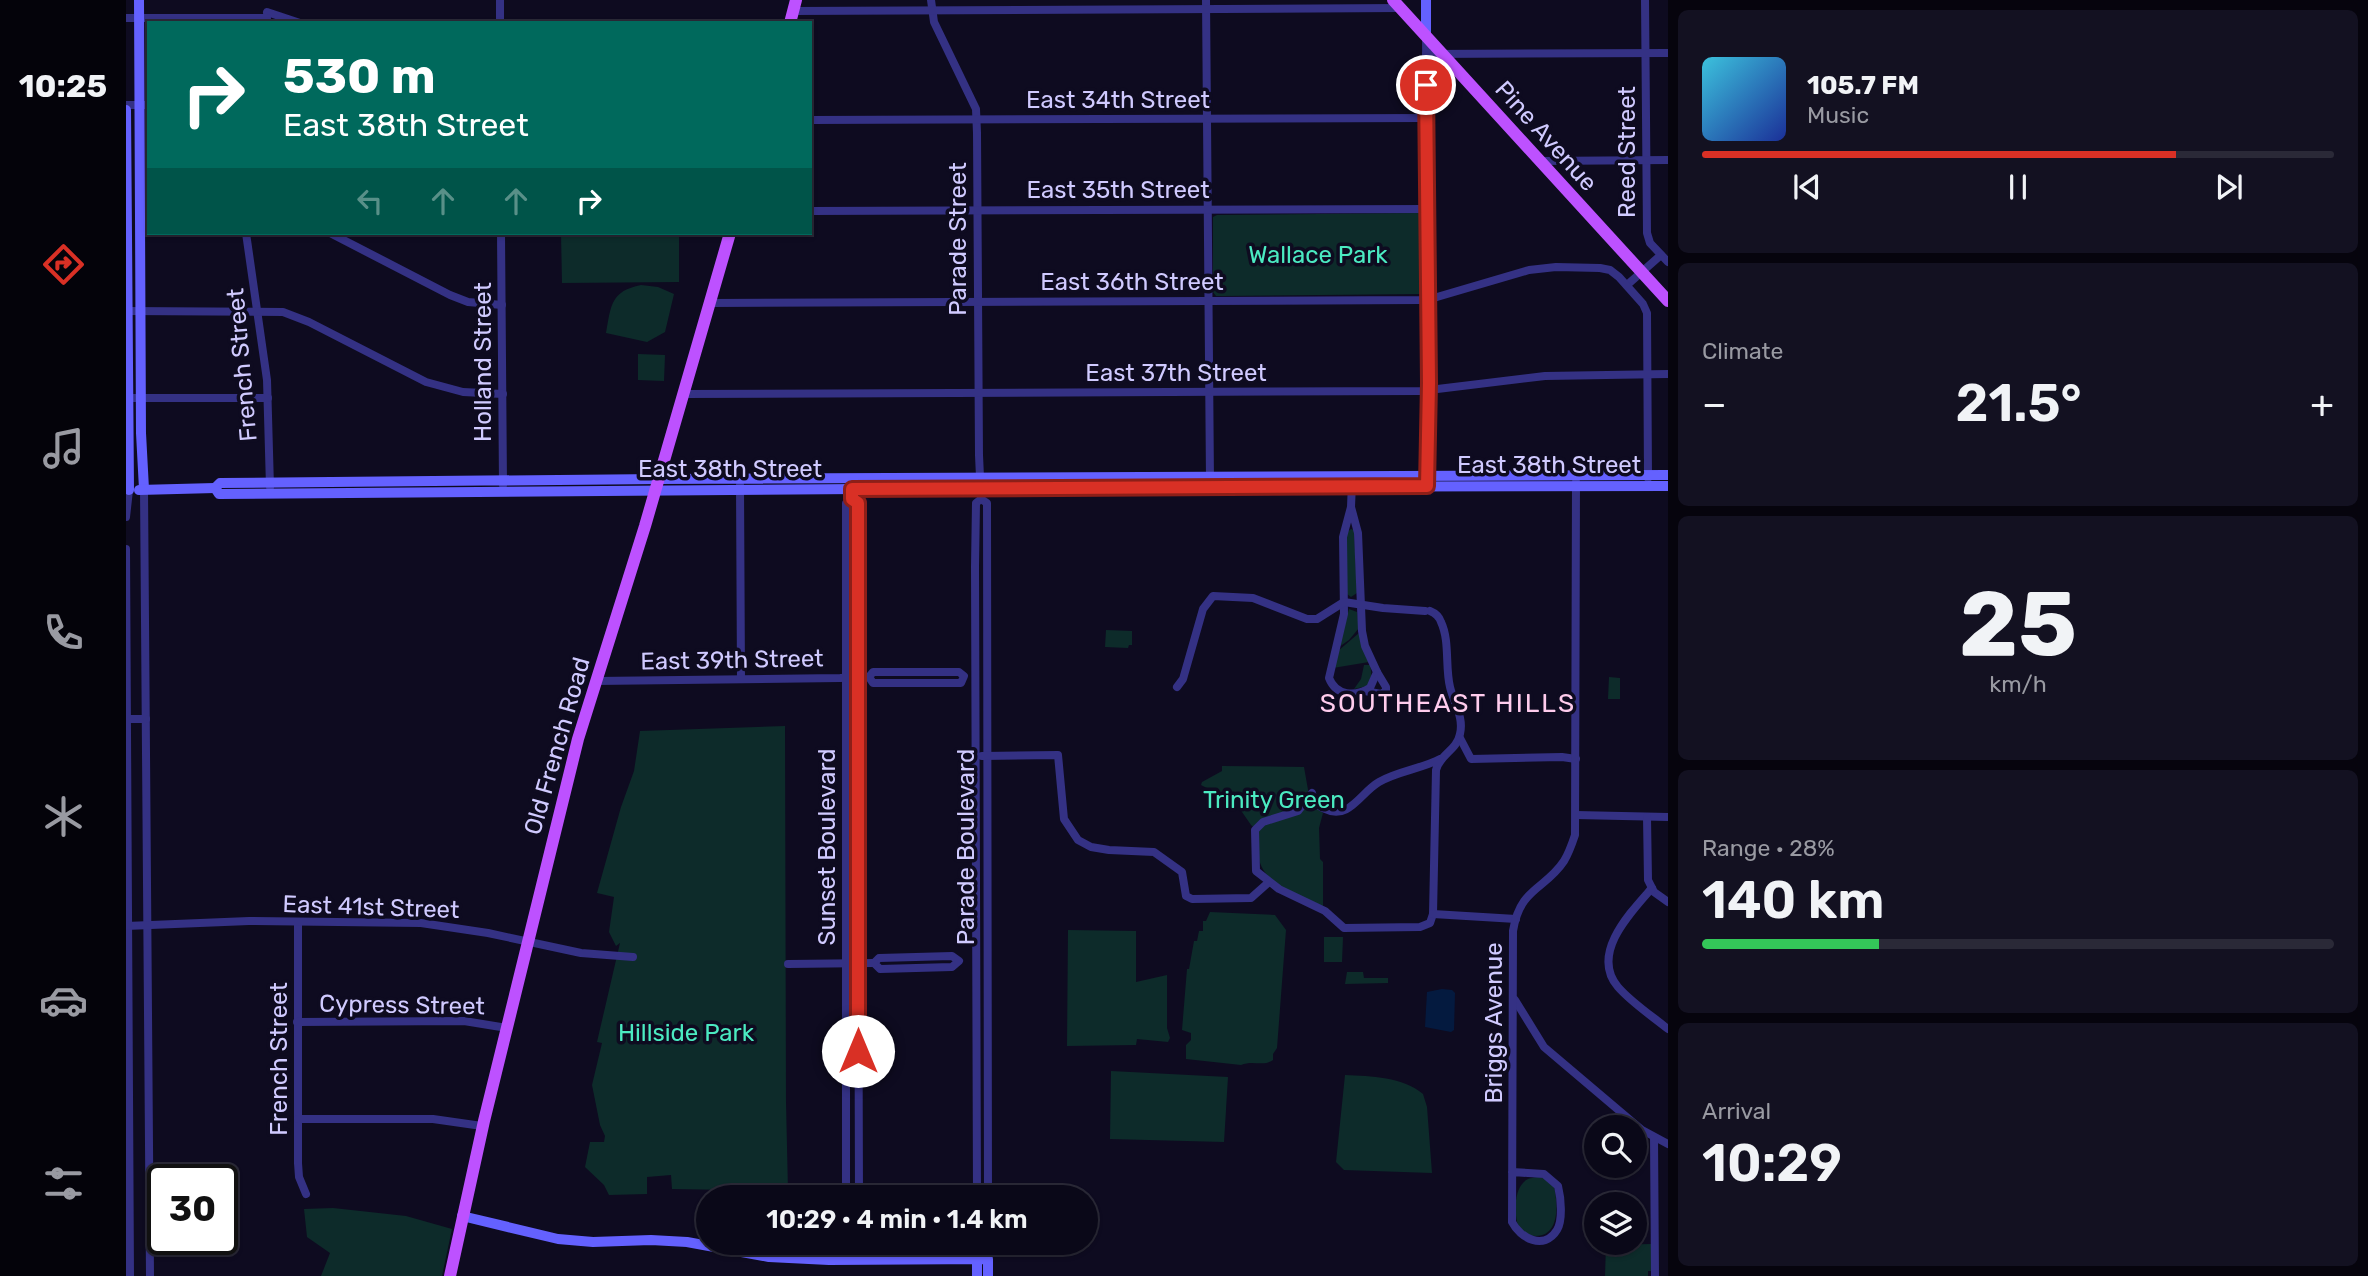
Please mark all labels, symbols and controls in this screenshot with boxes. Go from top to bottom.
text: 530 m [283,47,436,105]
icon: right [168,49,259,140]
pin [1396,55,1456,115]
icon: arrive [1407,66,1445,104]
text: 10:25 [19,67,107,105]
text: 105.7 FM [1807,70,1919,101]
street label: Pine Avenue [1489,75,1603,197]
street label: East 34th Street [1026,86,1210,114]
street label: Reed Street [1613,86,1641,218]
text: Music [1807,101,1869,129]
text: East 38th Street [283,106,529,144]
street label: Parade Street [944,162,972,316]
icon: previous [1788,168,1826,206]
icon: pause [1999,168,2037,206]
icon: next [2210,168,2248,206]
street label: East 35th Street [1026,176,1210,204]
icon: left [351,182,389,220]
icon: ahead [424,182,462,220]
icon: ahead [497,182,535,220]
icon: right [570,182,608,220]
icon: directions [39,240,88,289]
park label: Wallace Park [1248,241,1388,269]
street label: East 36th Street [1040,268,1224,296]
street label: Holland Street [469,282,497,442]
street label: French Street [221,287,263,443]
text: Climate [1702,337,1783,365]
street label: East 37th Street [1085,359,1267,387]
text: 21.5° [1955,372,2082,434]
text: − [1702,381,1727,427]
text: + [2310,381,2334,427]
icon: music [39,424,88,473]
street label: East 38th Street [1457,451,1641,479]
street label: East 38th Street [638,455,822,483]
text: 25 [1959,570,2077,678]
icon: phone [39,608,88,657]
street label: East 39th Street [640,644,824,676]
street label: Old French Road [518,654,596,838]
text: km/h [1989,670,2047,698]
district label: SOUTHEAST HILLS [1320,688,1576,719]
street label: Sunset Boulevard [813,748,841,946]
street label: Parade Boulevard [952,749,980,945]
park label: Trinity Green [1203,786,1345,814]
icon: climate [39,792,88,841]
text: Range · 28% [1702,834,1835,862]
text: 140 km [1702,869,1885,931]
street label: East 41st Street [282,890,460,924]
street label: Briggs Avenue [1480,942,1508,1104]
icon: car [39,976,88,1025]
street label: French Street [265,982,293,1136]
street label: Cypress Street [319,990,485,1020]
position arrow [821,1014,895,1088]
park label: Hillside Park [618,1019,755,1047]
text: Arrival [1702,1097,1771,1125]
map controls [1584,1115,1647,1255]
button: search [1584,1115,1647,1178]
text: 10:29 [1702,1132,1842,1194]
icon: filters [39,1159,88,1208]
speed limit sign: 30 [147,1164,238,1255]
button: layers [1584,1192,1647,1255]
text: 10:29 · 4 min · 1.4 km [766,1204,1028,1235]

